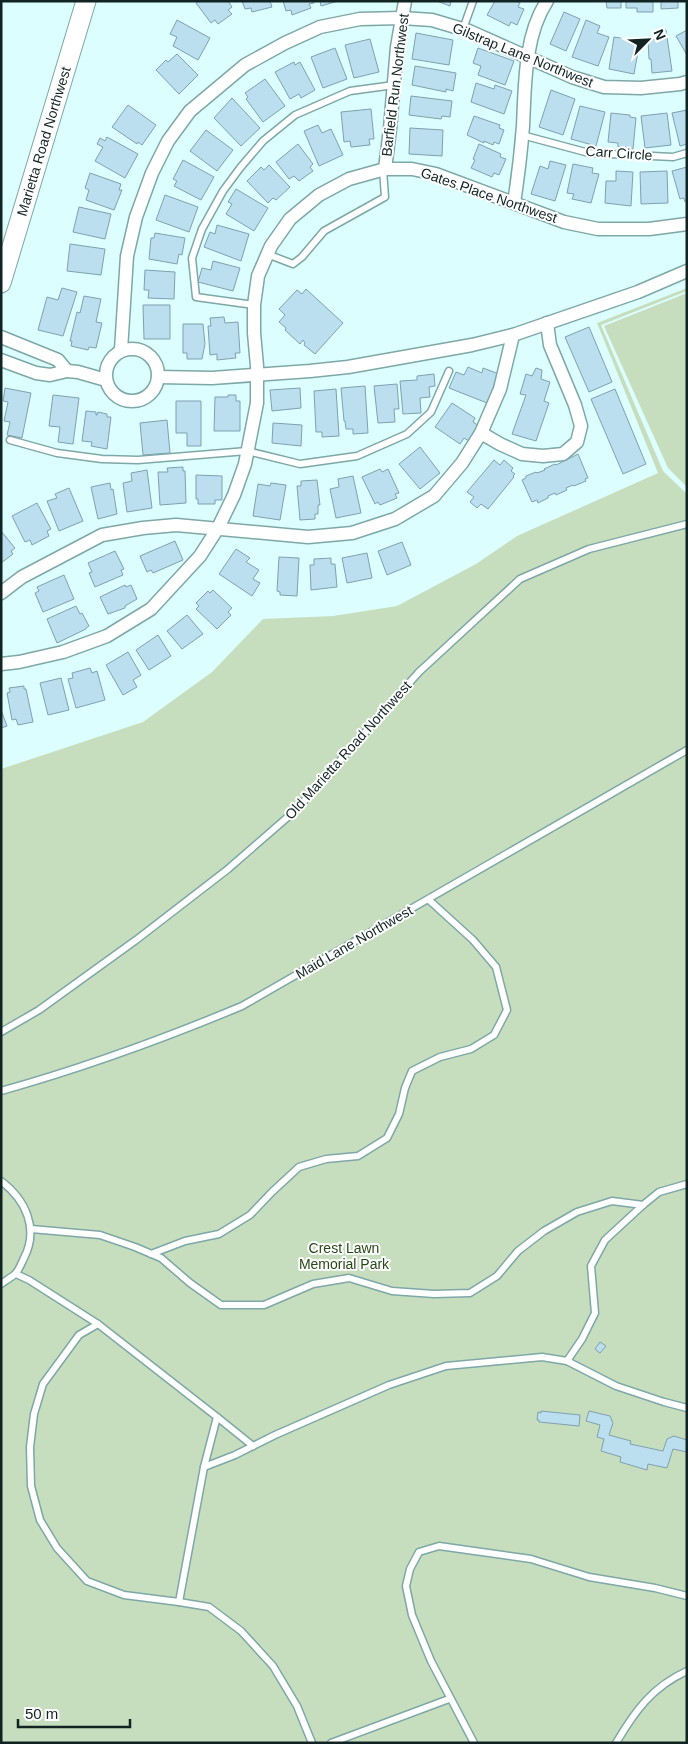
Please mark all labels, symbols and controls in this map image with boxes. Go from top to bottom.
street label: Barfield Run Northwest [378,12,412,157]
north arrow [623,15,673,65]
street label: Gilstrap Lane Northwest [450,19,596,91]
text: N [651,27,669,43]
street label: Marietta Road Northwest [14,65,74,218]
street label: Carr Circle [585,143,653,163]
street label: Gates Place Northwest [419,164,559,226]
street label: Old Marietta Road Northwest [282,677,414,822]
street label: Maid Lane Northwest [293,902,415,982]
park label: Crest Lawn Memorial Park [299,1240,390,1272]
scale bar [18,1696,130,1728]
text: 50 m [25,1705,58,1722]

